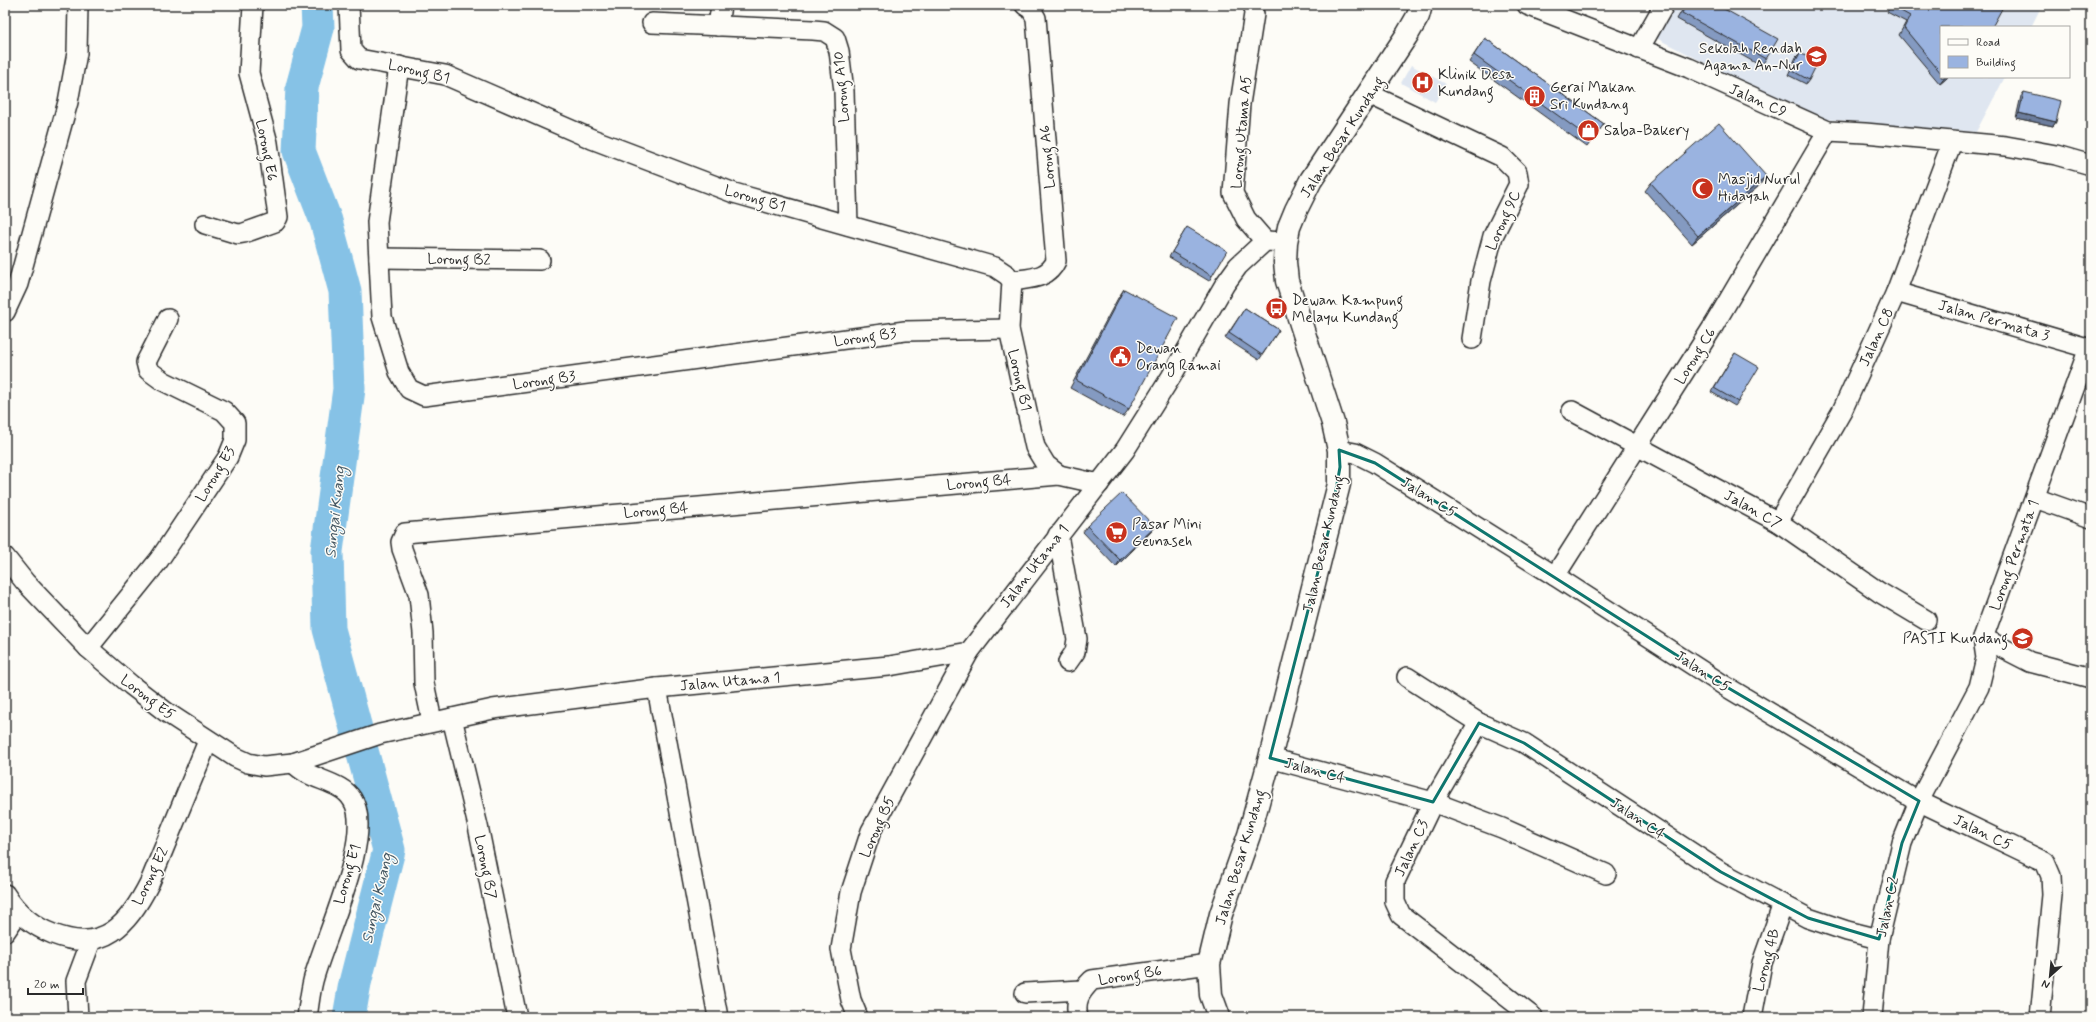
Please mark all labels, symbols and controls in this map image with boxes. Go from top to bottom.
legend [1940,26,2070,78]
text: Road [1976,35,2000,51]
place label: Sekolah Rendah Agama An-Nur [1699,39,1803,76]
school or university icon: Sekolah Rendah Agama An-Nur [1804,44,1830,70]
street label: Lorong A10 [829,50,856,123]
street label: Lorong B1 [386,55,452,90]
text: Building [1976,55,2016,72]
place label: Klinik Desa Kundang [1438,65,1515,103]
hospital icon: Klinik Desa Kundang [1410,70,1436,96]
street label: Jalan Besar Kundang [1296,73,1390,203]
street label: Lorong Utama A5 [1227,74,1258,190]
place label: Gerai Makan Sri Kundang [1550,78,1636,115]
street label: Jalan C9 [1726,79,1790,122]
building icon: Gerai Makan Sri Kundang [1521,83,1547,109]
shop icon: Saba-Bakery [1576,117,1602,143]
street label: Lorong E6 [249,118,282,183]
place label: Saba-Bakery [1604,121,1689,141]
street label: Lorong A6 [1035,124,1062,190]
place label: Masjid Nurul Hidayah [1718,170,1800,207]
mosque icon: Masjid Nurul Hidayah [1689,175,1715,201]
street label: Lorong B1 [721,181,788,218]
street label: Lorong 9C [1482,187,1527,254]
street label: Lorong B2 [427,249,491,272]
place label: Dewan Kampung Melayu Kundang [1292,291,1403,329]
bus stop icon: Dewan Kampung Melayu Kundang [1263,296,1289,322]
street label: Jalan Permata 3 [1936,296,2052,346]
street label: Jalan C8 [1855,305,1899,370]
street label: Lorong B3 [833,324,898,353]
street label: Lorong C6 [1671,324,1722,389]
place label: Dewan Orang Ramai [1136,339,1221,377]
public building icon: Dewan Orang Ramai [1108,344,1134,370]
street label: Lorong B1 [1001,347,1036,413]
street label: Lorong B3 [512,367,577,396]
street label: Lorong E3 [191,443,241,507]
water label: Sungai Kuang [320,465,353,559]
street label: Lorong B4 [946,470,1013,497]
street label: Jalan Besar Kundang [1298,473,1351,615]
street label: Jalan C5 [1397,473,1460,523]
street label: Jalan C7 [1720,486,1785,534]
street label: Lorong Permata 1 [1986,497,2045,614]
street label: Lorong B4 [623,498,690,525]
place label: Pasar Mini Geunaseh [1132,515,1202,552]
supermarket icon: Pasar Mini Geunaseh [1104,520,1130,546]
street label: Jalan Utama 1 [996,521,1074,613]
school or university icon: PASTI Kundang [2010,625,2036,651]
place label: PASTI Kundang [1903,629,2008,650]
street label: Jalan C5 [1671,646,1734,697]
street label: Jalan Utama 1 [679,668,781,696]
street label: Lorong E5 [115,671,179,726]
street label: Jalan C4 [1282,753,1348,789]
street label: Jalan Besar Kundang [1211,787,1272,928]
street label: Jalan C4 [1606,793,1669,845]
street label: Lorong B5 [856,794,901,862]
street label: Jalan C5 [1950,810,2015,856]
street label: Jalan C3 [1390,817,1434,880]
street label: Lorong B7 [468,833,501,901]
street label: Lorong E1 [330,842,367,907]
street label: Lorong E2 [128,844,174,909]
water label: Sungai Kuang [357,850,400,946]
street label: Jalan C2 [1872,875,1904,939]
street label: Lorong 4B [1749,927,1786,994]
north arrow [2030,956,2070,996]
street label: Lorong B6 [1097,961,1164,992]
scale bar [28,970,83,996]
text: N [2039,976,2052,992]
text: 20 m [34,977,60,993]

